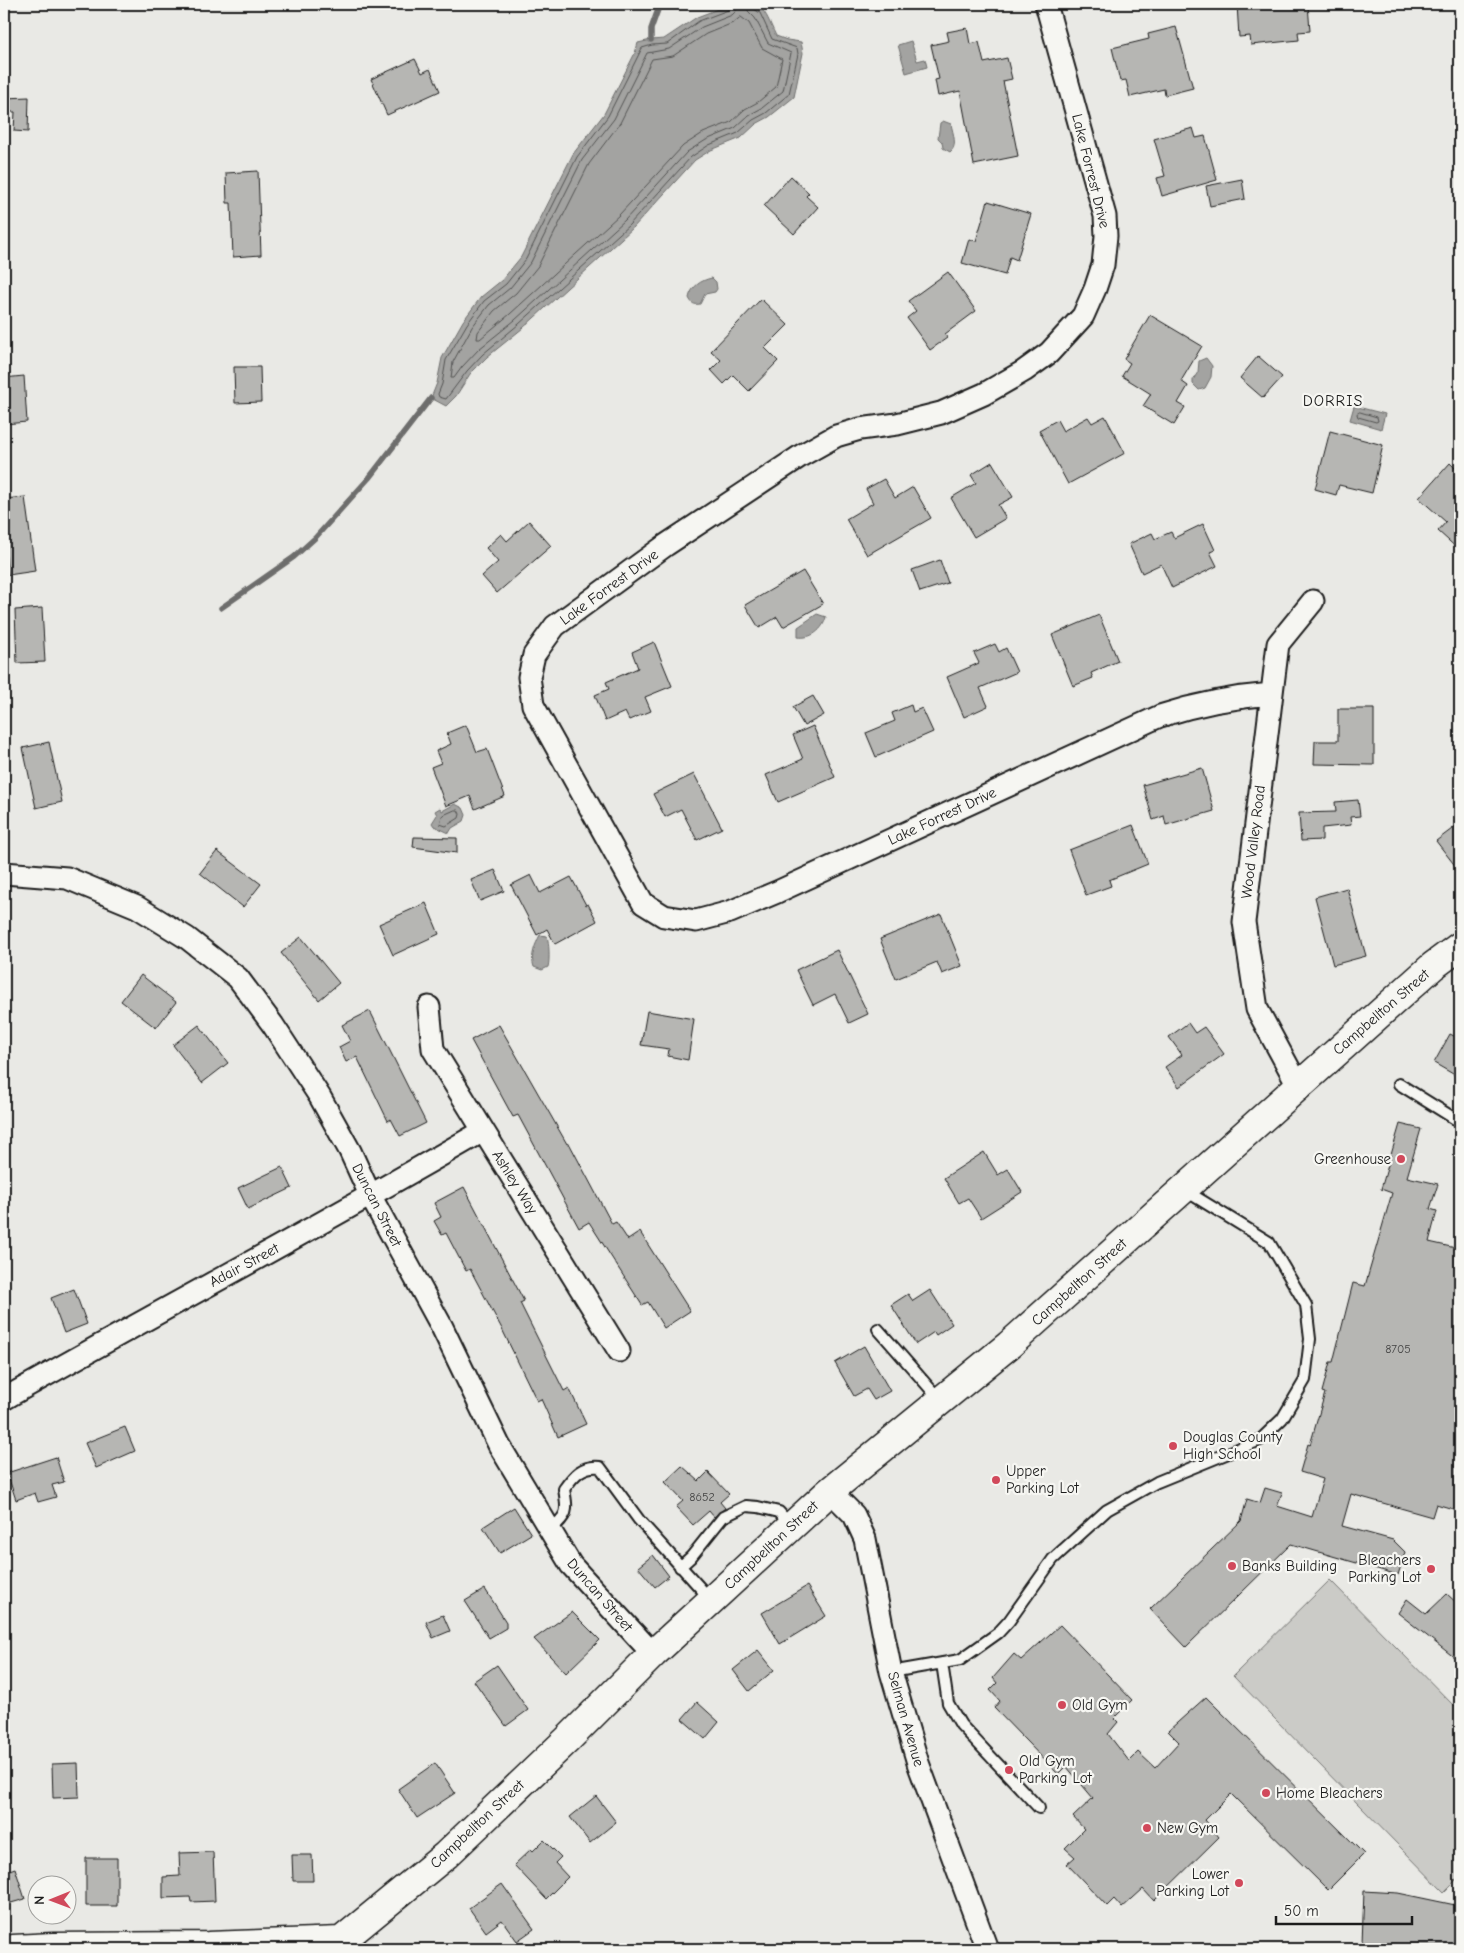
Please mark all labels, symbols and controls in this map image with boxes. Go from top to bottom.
street label: Lake Forrest Drive [1068,112,1114,230]
district label: DORRIS [1303,392,1363,410]
street label: Lake Forrest Drive [556,545,662,629]
street label: Lake Forrest Drive [885,783,999,849]
street label: Wood Valley Road [1237,784,1269,900]
street label: Campbellton Street [1329,965,1434,1059]
street label: Ashley Way [488,1147,542,1218]
place label: Greenhouse [1314,1150,1391,1168]
marker: Greenhouse [1395,1153,1407,1165]
street label: Duncan Street [348,1160,406,1250]
street label: Campbellton Street [1028,1234,1131,1330]
street label: Adair Street [206,1239,283,1291]
house number: 8705 [1385,1342,1411,1356]
place label: Douglas County High School [1183,1428,1283,1463]
marker: Douglas County High School [1167,1440,1179,1452]
place label: Upper Parking Lot [1006,1462,1079,1497]
marker: Upper Parking Lot [990,1474,1002,1486]
house number: 8652 [689,1490,715,1504]
street label: Campbellton Street [720,1496,822,1593]
place label: Bleachers Parking Lot [1348,1551,1422,1586]
street label: Duncan Street [563,1555,637,1636]
place label: Banks Building [1242,1557,1337,1575]
marker: Banks Building [1226,1560,1238,1572]
marker: Bleachers Parking Lot [1425,1563,1437,1575]
street label: Selman Avenue [884,1669,928,1769]
place label: Old Gym [1072,1696,1128,1714]
marker: Old Gym [1056,1699,1068,1711]
place label: Old Gym Parking Lot [1019,1752,1092,1787]
marker: Old Gym Parking Lot [1003,1764,1015,1776]
street label: Campbellton Street [426,1775,528,1872]
place label: Home Bleachers [1276,1784,1383,1802]
marker: Home Bleachers [1260,1787,1272,1799]
place label: New Gym [1157,1819,1218,1837]
marker: New Gym [1141,1822,1153,1834]
place label: Lower Parking Lot [1156,1865,1230,1900]
north arrow [28,1876,78,1926]
marker: Lower Parking Lot [1233,1877,1245,1889]
scale bar [1276,1893,1413,1925]
text: N [31,1896,48,1905]
text: 50 m [1284,1902,1319,1920]

